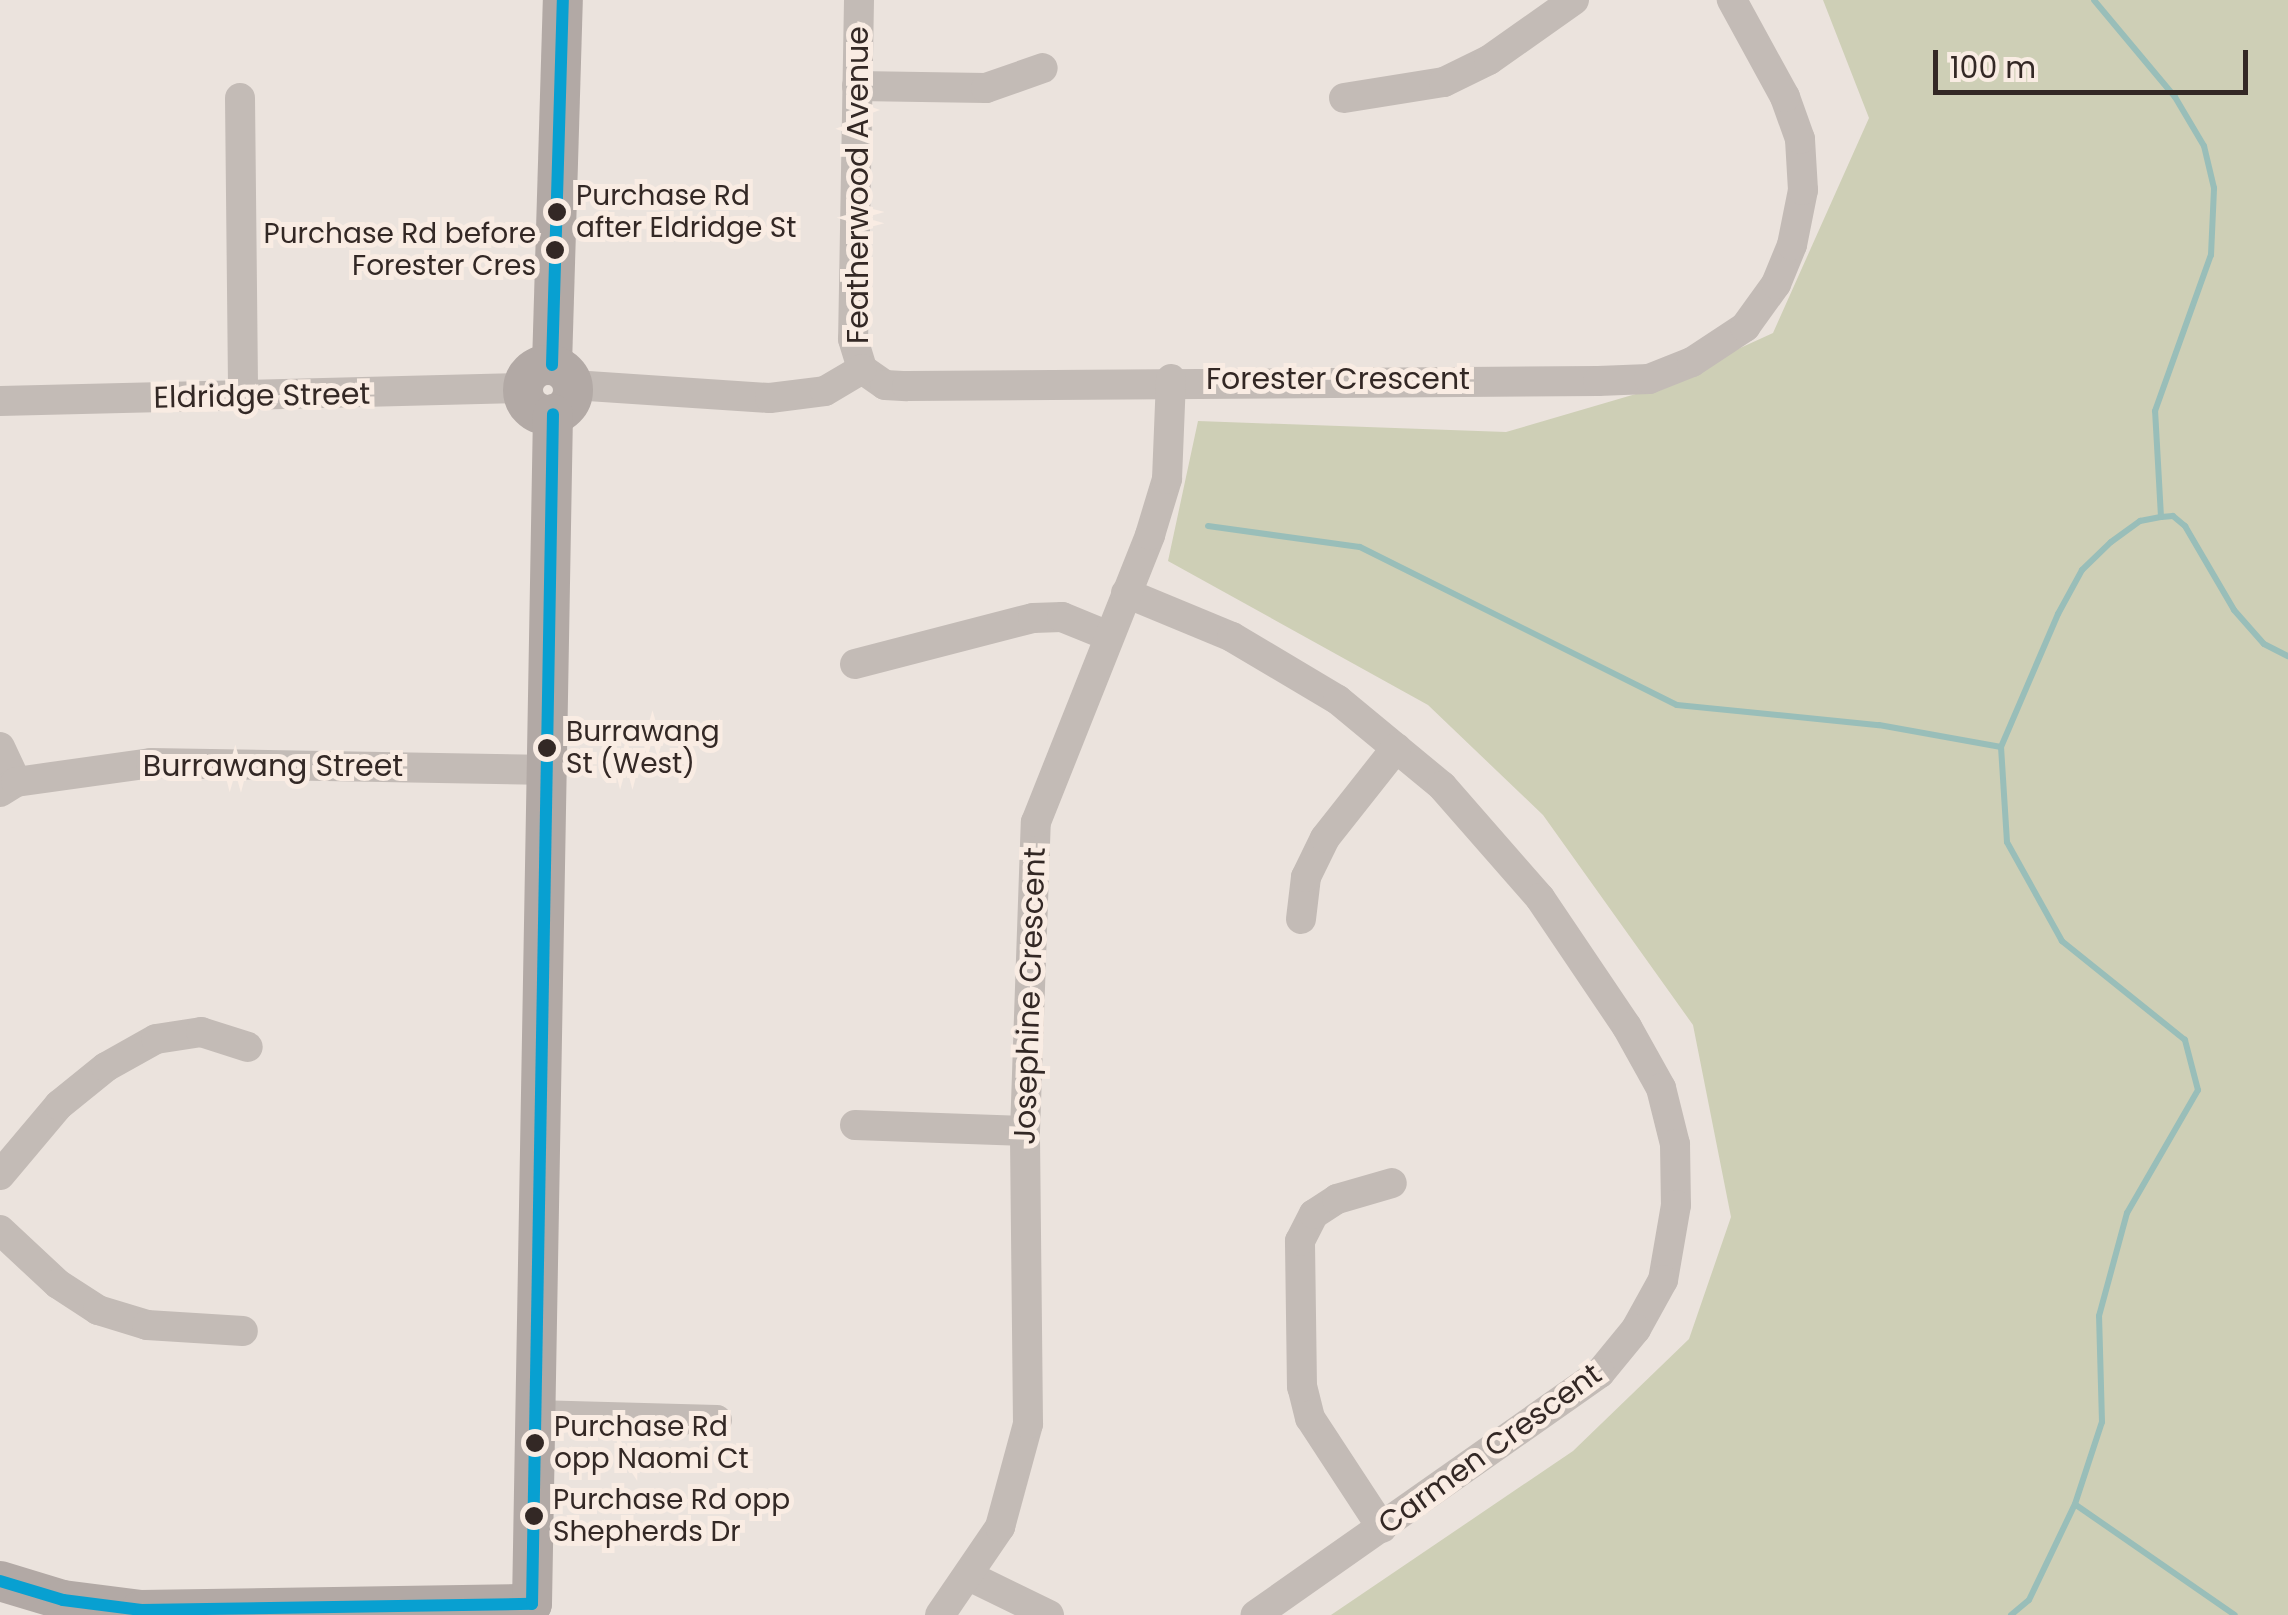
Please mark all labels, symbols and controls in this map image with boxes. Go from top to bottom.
street label: Featherwood Avenue [840,26,876,344]
scale bar [1938,30,2253,92]
text: 100 m [1950,46,2036,89]
place label: Purchase Rd after Eldridge St [576,179,796,245]
marker: Purchase Rd after Eldridge St [547,202,567,222]
place label: Purchase Rd before Forester Cres [263,217,536,283]
marker: Purchase Rd before Forester Cres [545,240,565,260]
street label: Forester Crescent [1206,361,1470,397]
street label: Eldridge Street [153,376,371,416]
place label: Burrawang St (West) [566,715,720,781]
marker: Burrawang St (West) [537,738,557,758]
street label: Burrawang Street [143,748,403,784]
street label: Josephine Crescent [1007,847,1053,1145]
street label: Carmen Crescent [1371,1356,1609,1542]
place label: Purchase Rd opp Naomi Ct [554,1410,749,1476]
marker: Purchase Rd opp Naomi Ct [525,1433,545,1453]
place label: Purchase Rd opp Shepherds Dr [553,1483,790,1549]
marker: Purchase Rd opp Shepherds Dr [524,1506,544,1526]

